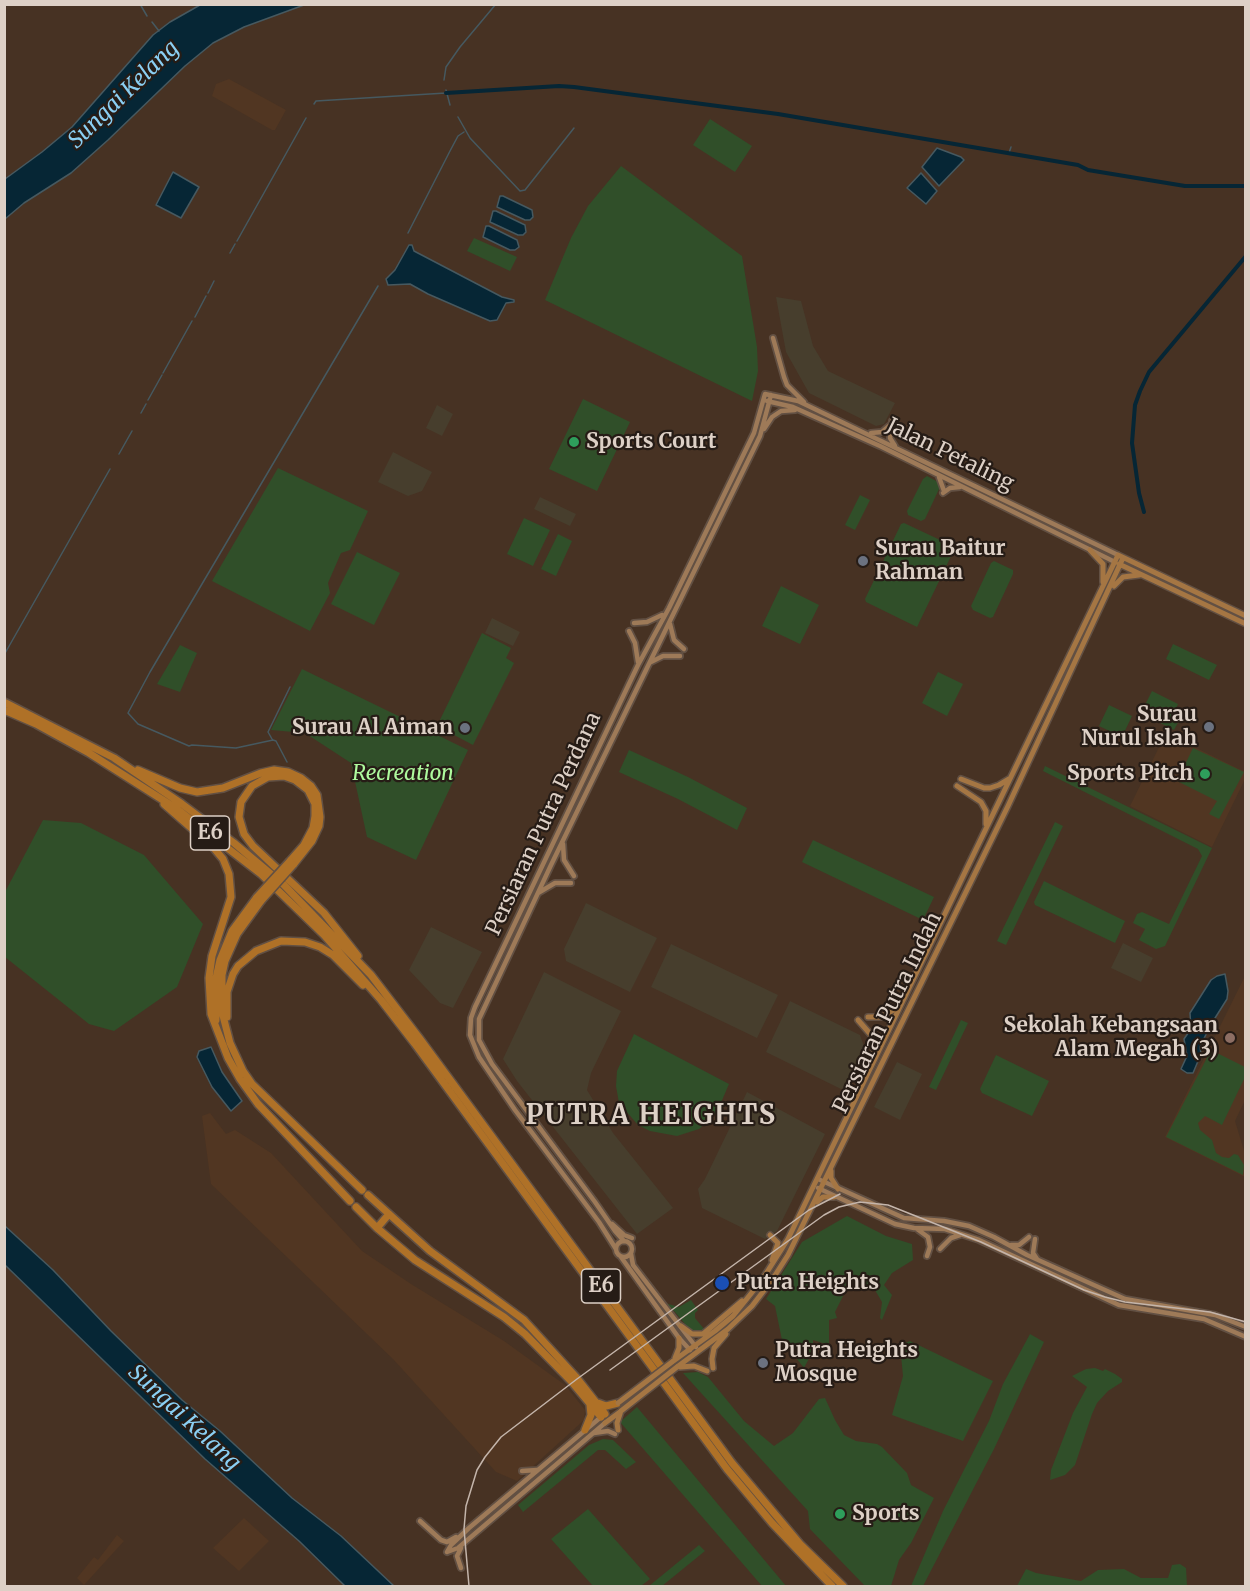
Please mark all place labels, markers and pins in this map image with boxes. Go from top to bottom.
place label: Sports Court [586,429,716,455]
marker: Sports Court [567,435,581,449]
place label: Surau Baitur Rahman [875,536,1005,586]
marker: Surau Baitur Rahman [856,554,870,568]
place label: Surau Nurul Islah [1081,702,1197,752]
place label: Surau Al Aiman [292,715,453,741]
marker: Surau Nurul Islah [1202,720,1216,734]
marker: Surau Al Aiman [458,721,472,735]
place label: Sports Pitch [1067,761,1193,787]
marker: Sports Pitch [1198,767,1212,781]
place label: Sekolah Kebangsaan Alam Megah (3) [1003,1013,1218,1063]
marker: Sekolah Kebangsaan Alam Megah (3) [1223,1031,1237,1045]
place label: Putra Heights [736,1270,879,1296]
marker: Putra Heights [713,1274,731,1292]
place label: Putra Heights Mosque [775,1338,918,1388]
marker: Putra Heights Mosque [756,1356,770,1370]
place label: Sports [852,1501,920,1527]
marker: Sports [833,1507,847,1521]

